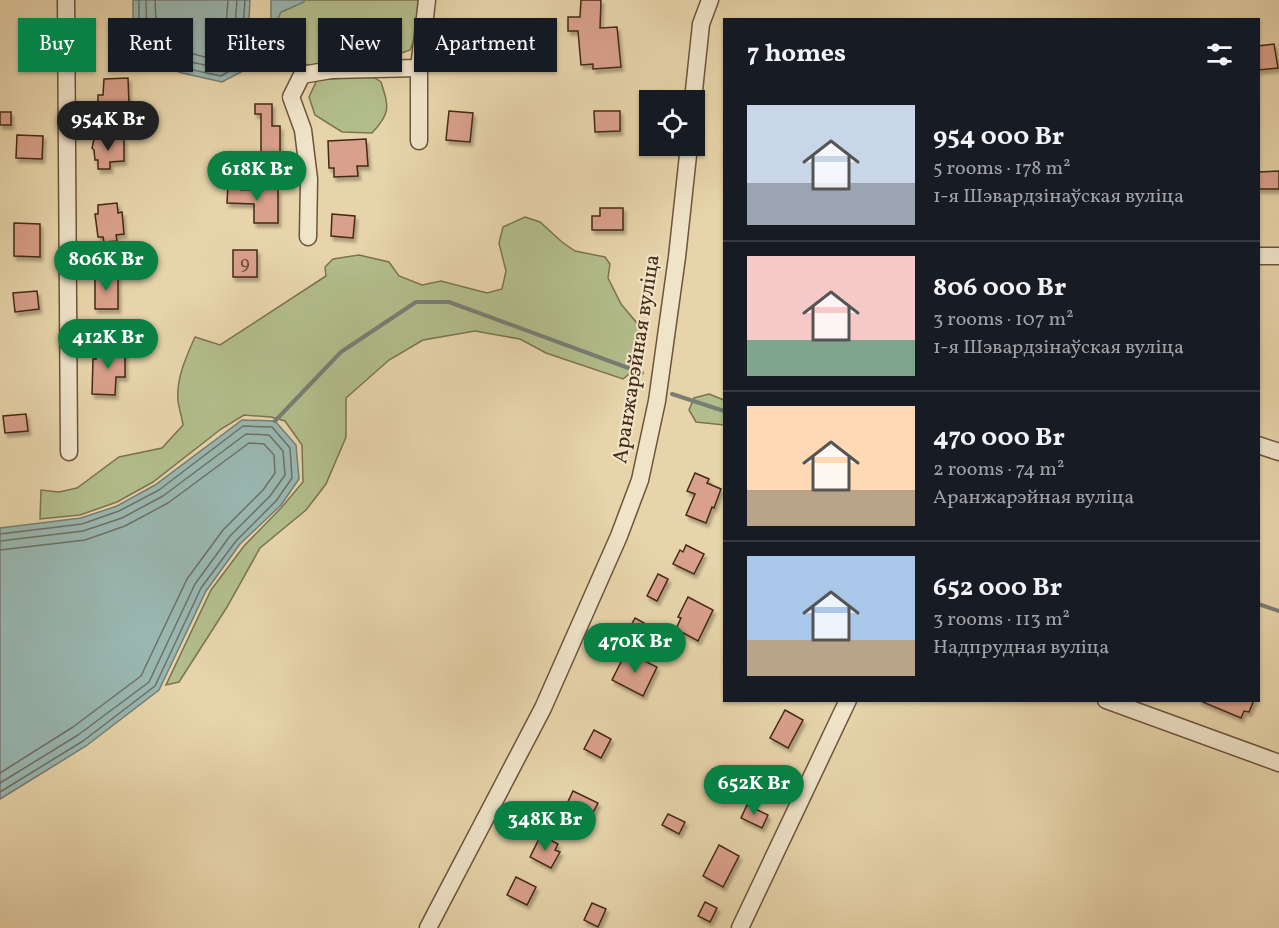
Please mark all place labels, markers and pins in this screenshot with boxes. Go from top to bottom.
pin: 954K Br [53,101,163,152]
pin: 618K Br [202,151,312,202]
pin: 806K Br [51,241,161,292]
pin: 412K Br [53,319,163,370]
pin: 470K Br [580,623,690,674]
pin: 652K Br [699,765,809,816]
pin: 348K Br [490,801,600,852]

